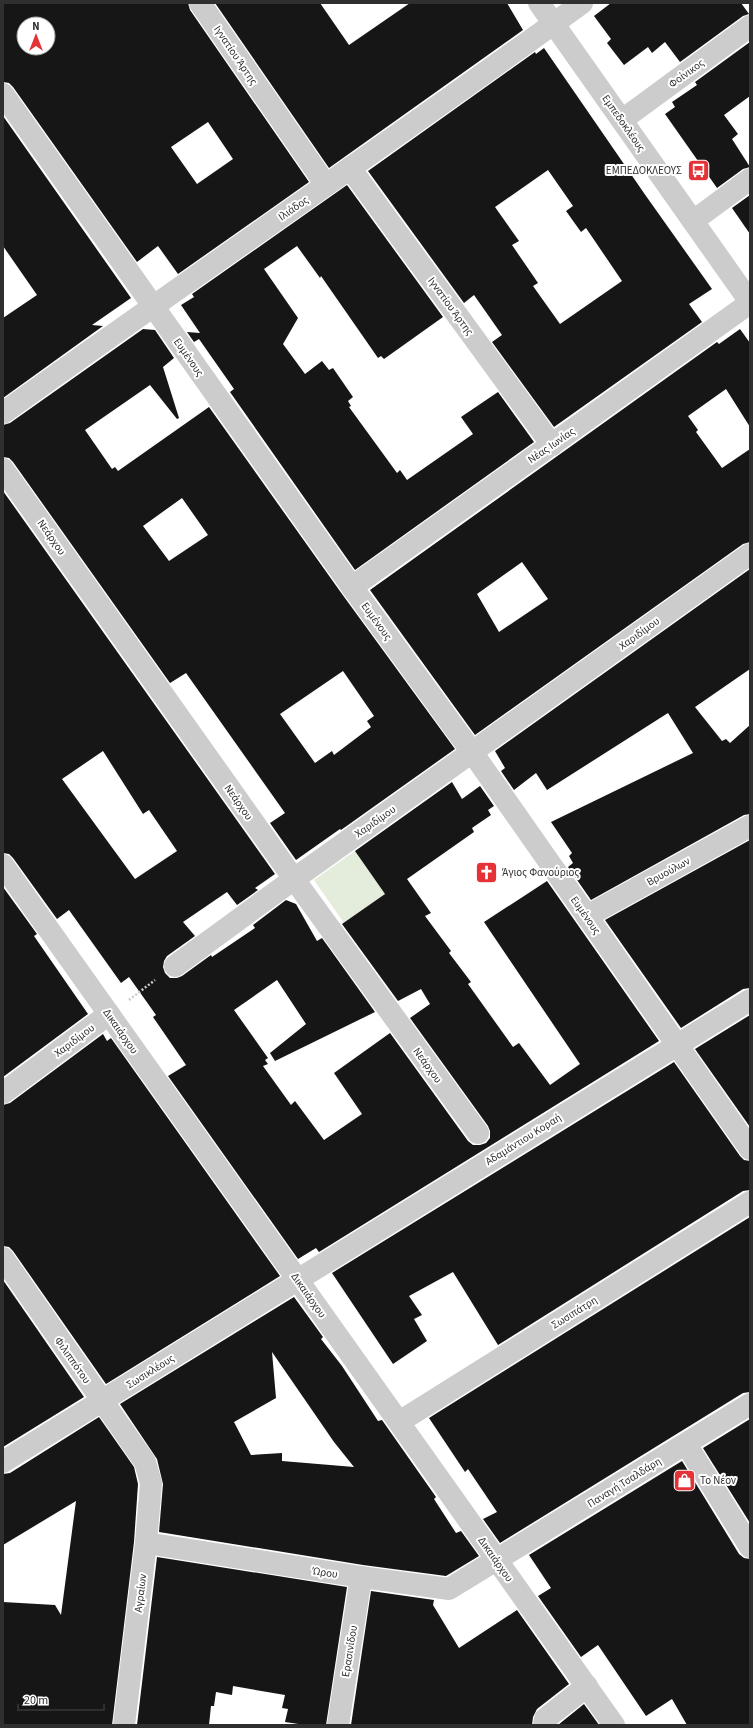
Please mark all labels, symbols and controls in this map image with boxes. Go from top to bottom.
north arrow [16,16,56,56]
text: N [32,19,40,34]
street label: Ιγνατίου Άρτης [210,23,261,88]
street label: Φοίνικος [665,55,707,91]
street label: Εμπεδοκλέους [598,92,649,155]
bus stop icon: ΕΜΠΕΔΟΚΛΕΟΥΣ [685,157,711,183]
place label: ΕΜΠΕΔΟΚΛΕΟΥΣ [606,163,682,178]
street label: Ιλιάδος [275,192,312,224]
street label: Ιγνατίου Άρτης [424,274,477,339]
street label: Ευμένους [170,335,207,380]
street label: Νέας Ιωνίας [525,424,578,467]
street label: Νεάρχου [34,516,69,558]
street label: Ευμένους [358,599,396,644]
street label: Χαριδίμου [616,614,663,653]
street label: Νεάρχου [221,781,256,823]
street label: Χαριδίμου [352,802,399,841]
street label: Βρυούλων [644,853,693,890]
church icon: Άγιος Φανούριος [474,859,500,885]
place label: Άγιος Φανούριος [502,865,579,880]
street label: Ευμένους [567,893,604,938]
street label: Δικαιάρχου [99,1006,142,1057]
street label: Χαριδίμου [51,1020,98,1061]
street label: Νεάρχου [410,1045,446,1086]
street label: Αδαμάντιου Κοραή [482,1110,564,1169]
street label: Δικαιάρχου [287,1270,330,1321]
street label: Σωσιπάτρη [548,1292,600,1332]
street label: Φιλιππότου [51,1334,94,1387]
street label: Σωσικλέους [123,1351,177,1392]
street label: Παναγή Τσαλδάρη [584,1454,664,1511]
shop icon: Το Νέον [671,1467,697,1493]
place label: Το Νέον [700,1473,736,1488]
street label: Δικαιάρχου [474,1534,517,1585]
street label: Ώρου [310,1563,339,1582]
street label: Αγραίων [131,1573,150,1613]
street label: Ερασινίδου [338,1624,361,1678]
scale bar [18,1686,104,1712]
text: 20 m [24,1692,48,1709]

